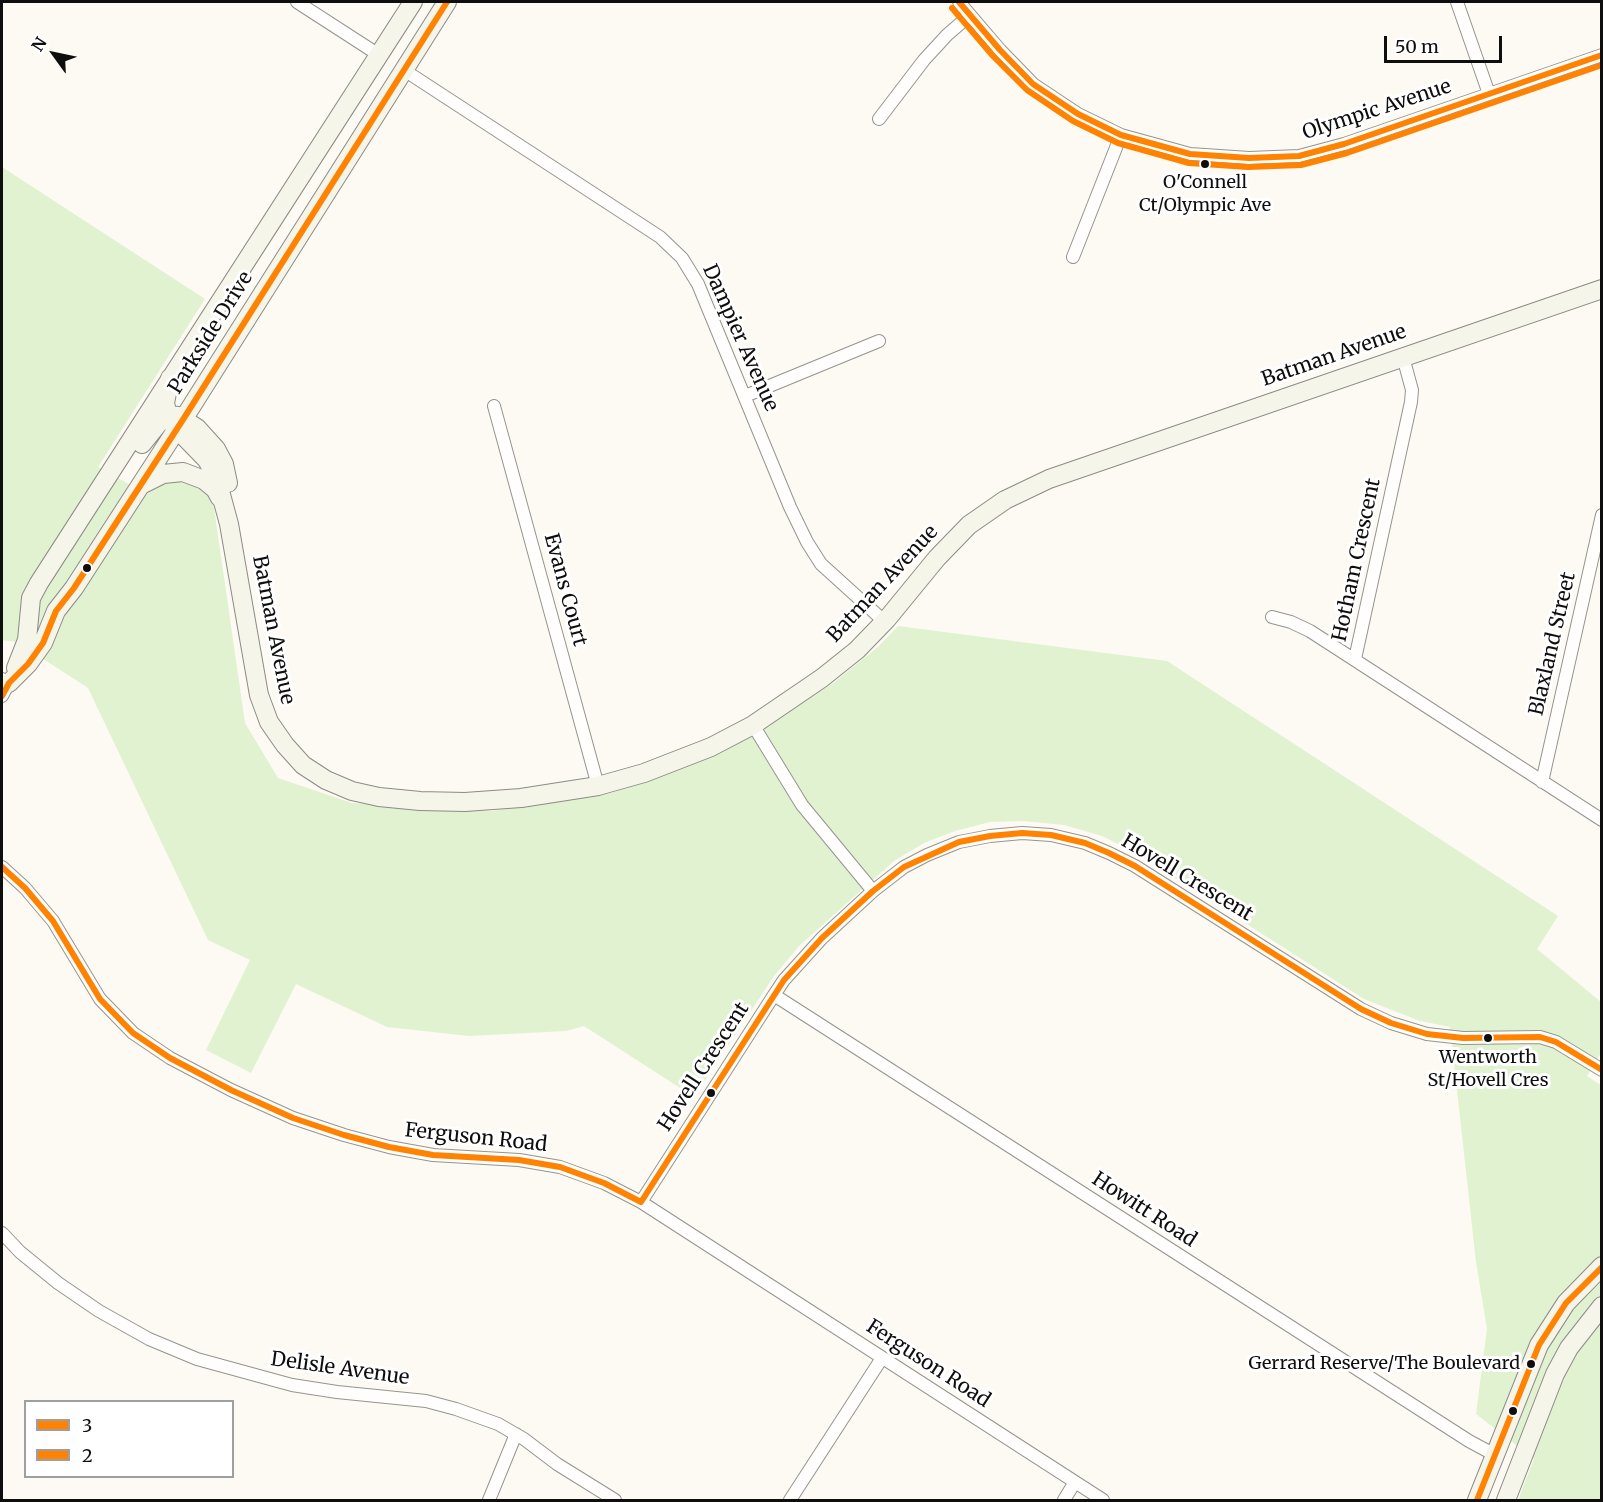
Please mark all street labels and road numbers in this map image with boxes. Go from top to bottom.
street label: Olympic Avenue [1300,75,1454,145]
street label: Dampier Avenue [697,261,783,415]
street label: Parkside Drive [164,267,258,399]
street label: Batman Avenue [1259,320,1409,392]
street label: Hotham Crescent [1328,476,1386,644]
street label: Batman Avenue [823,521,943,647]
street label: Evans Court [538,531,592,649]
street label: Batman Avenue [247,553,299,707]
street label: Blaxland Street [1525,570,1581,718]
street label: Hovell Crescent [1117,829,1257,927]
street label: Hovell Crescent [653,998,755,1136]
street label: Ferguson Road [404,1119,548,1157]
street label: Howitt Road [1087,1167,1201,1253]
street label: Ferguson Road [861,1315,995,1413]
street label: Delisle Avenue [269,1347,411,1391]

